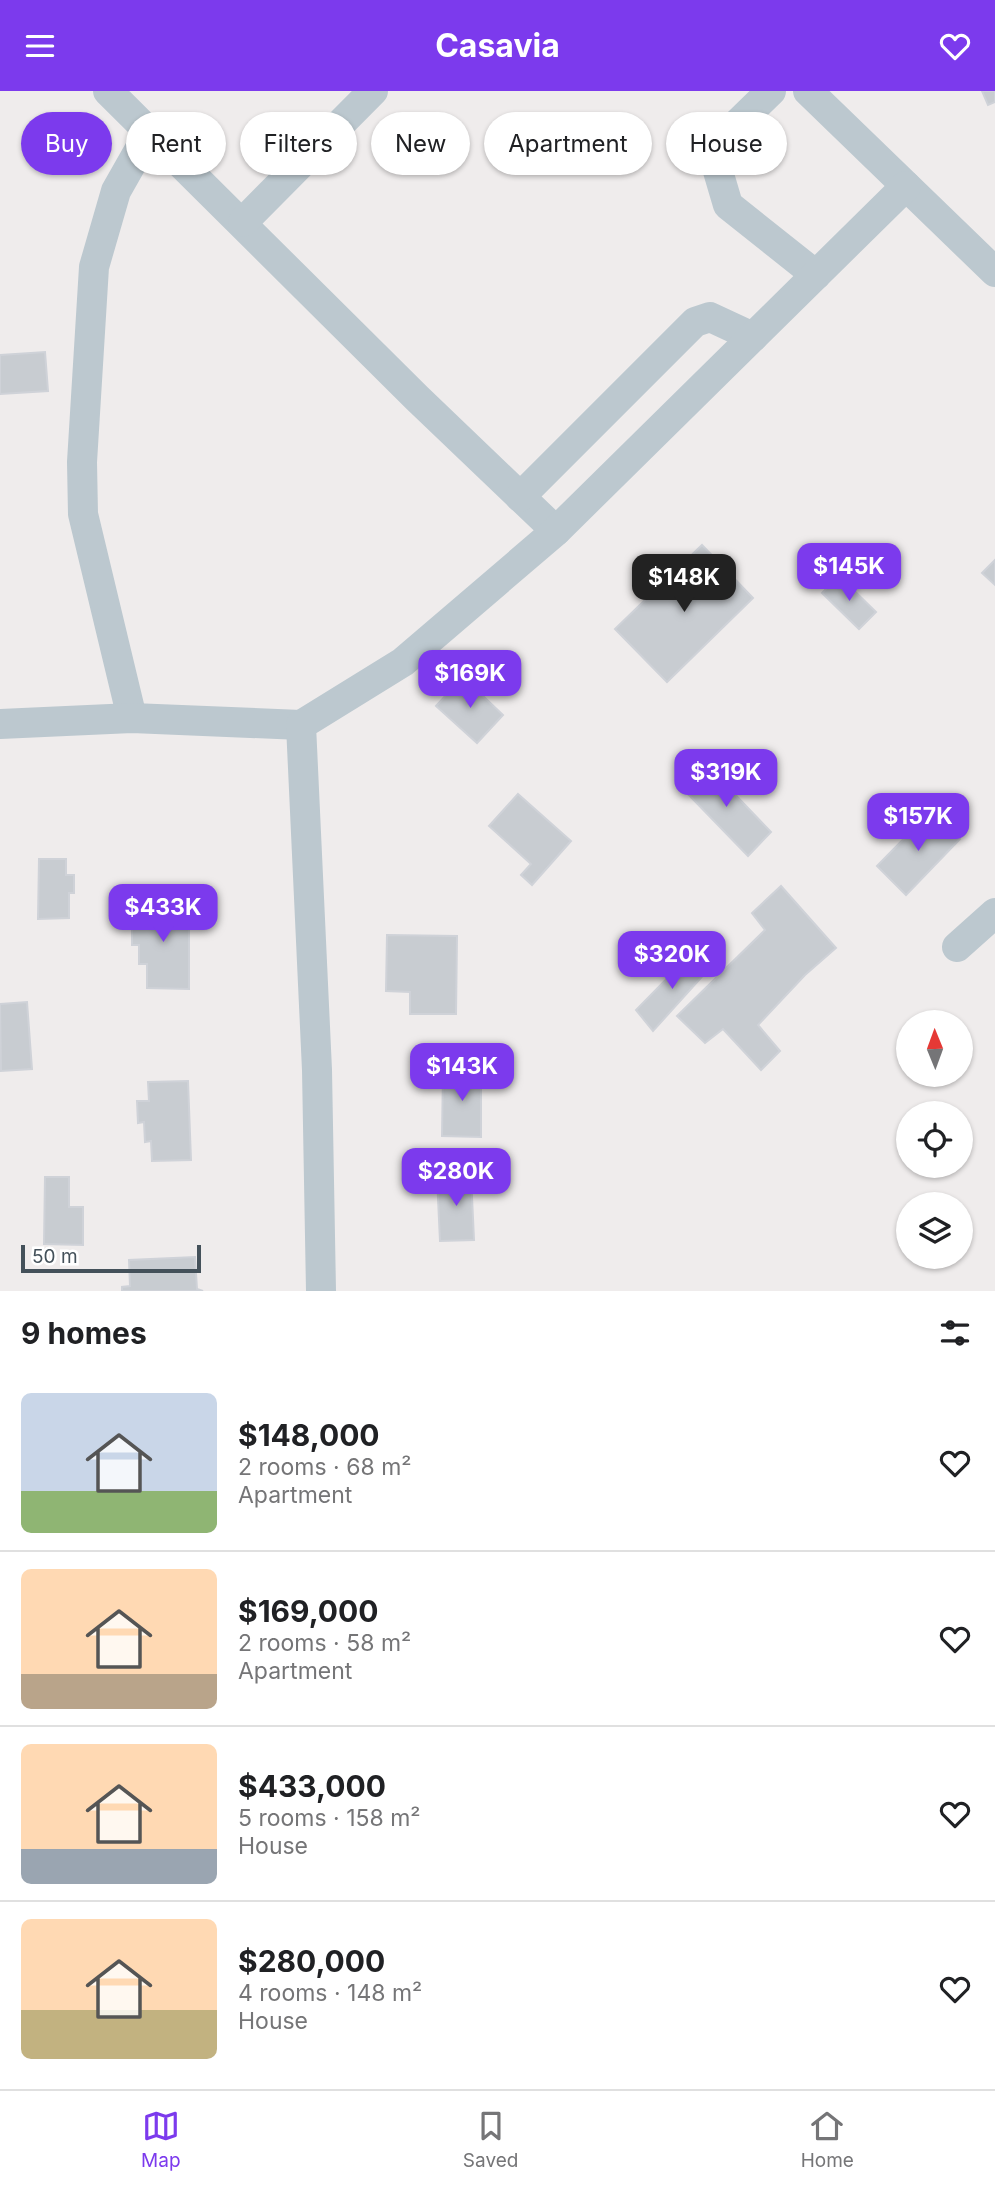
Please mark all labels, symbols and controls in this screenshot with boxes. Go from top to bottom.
text: Casavia [435,26,560,65]
icon: menu [21,27,59,65]
icon: heart [936,27,974,65]
chip: Buy [21,112,112,175]
chip: Rent [126,112,226,175]
chip: Filters [240,112,357,175]
chip: New [371,112,470,175]
chip: Apartment [484,112,652,175]
chip: House [666,112,787,175]
pin: $145K [800,543,898,603]
text: $145K [813,552,885,580]
pin: $148K [635,554,733,614]
text: $148K [648,563,720,591]
pin: $169K [421,651,519,710]
text: $169K [434,659,506,687]
pin: $319K [677,749,775,809]
text: $319K [690,758,762,786]
pin: $157K [869,793,967,853]
text: $157K [883,802,953,830]
pin: $433K [114,885,212,944]
text: $433K [125,893,201,921]
pin: $320K [623,932,721,991]
text: $320K [634,940,710,968]
north arrow [896,1010,973,1087]
map controls [896,1010,973,1269]
pin: $143K [413,1044,511,1103]
text: $143K [426,1052,498,1080]
button: locate [896,1101,973,1178]
pin: $280K [407,1149,505,1208]
text: $280K [418,1157,494,1185]
button: layers [896,1192,973,1269]
scale bar [21,1242,201,1274]
text: 50 m [32,1245,78,1268]
icon: filters [936,1314,974,1352]
text: 9 homes [21,1315,147,1351]
text: $148,000 [238,1417,380,1453]
icon: home [77,1421,161,1505]
icon: heart [936,1444,974,1482]
text: 2 rooms · 68 m² [238,1453,411,1481]
text: Apartment [238,1481,352,1509]
text: $169,000 [238,1593,379,1629]
icon: home [77,1597,161,1681]
icon: heart [936,1620,974,1658]
text: 2 rooms · 58 m² [238,1629,411,1657]
text: Apartment [238,1657,352,1685]
text: $433,000 [238,1768,386,1804]
icon: home [77,1772,161,1856]
icon: heart [936,1795,974,1833]
text: 5 rooms · 158 m² [238,1804,421,1832]
text: House [238,1832,308,1860]
text: $280,000 [238,1943,385,1979]
icon: home [77,1947,161,2031]
icon: heart [936,1970,974,2008]
text: 4 rooms · 148 m² [238,1979,422,2007]
text: House [238,2007,308,2035]
tab: Map [141,2107,181,2172]
tab: Saved [463,2107,518,2172]
tab: Home [801,2107,854,2172]

